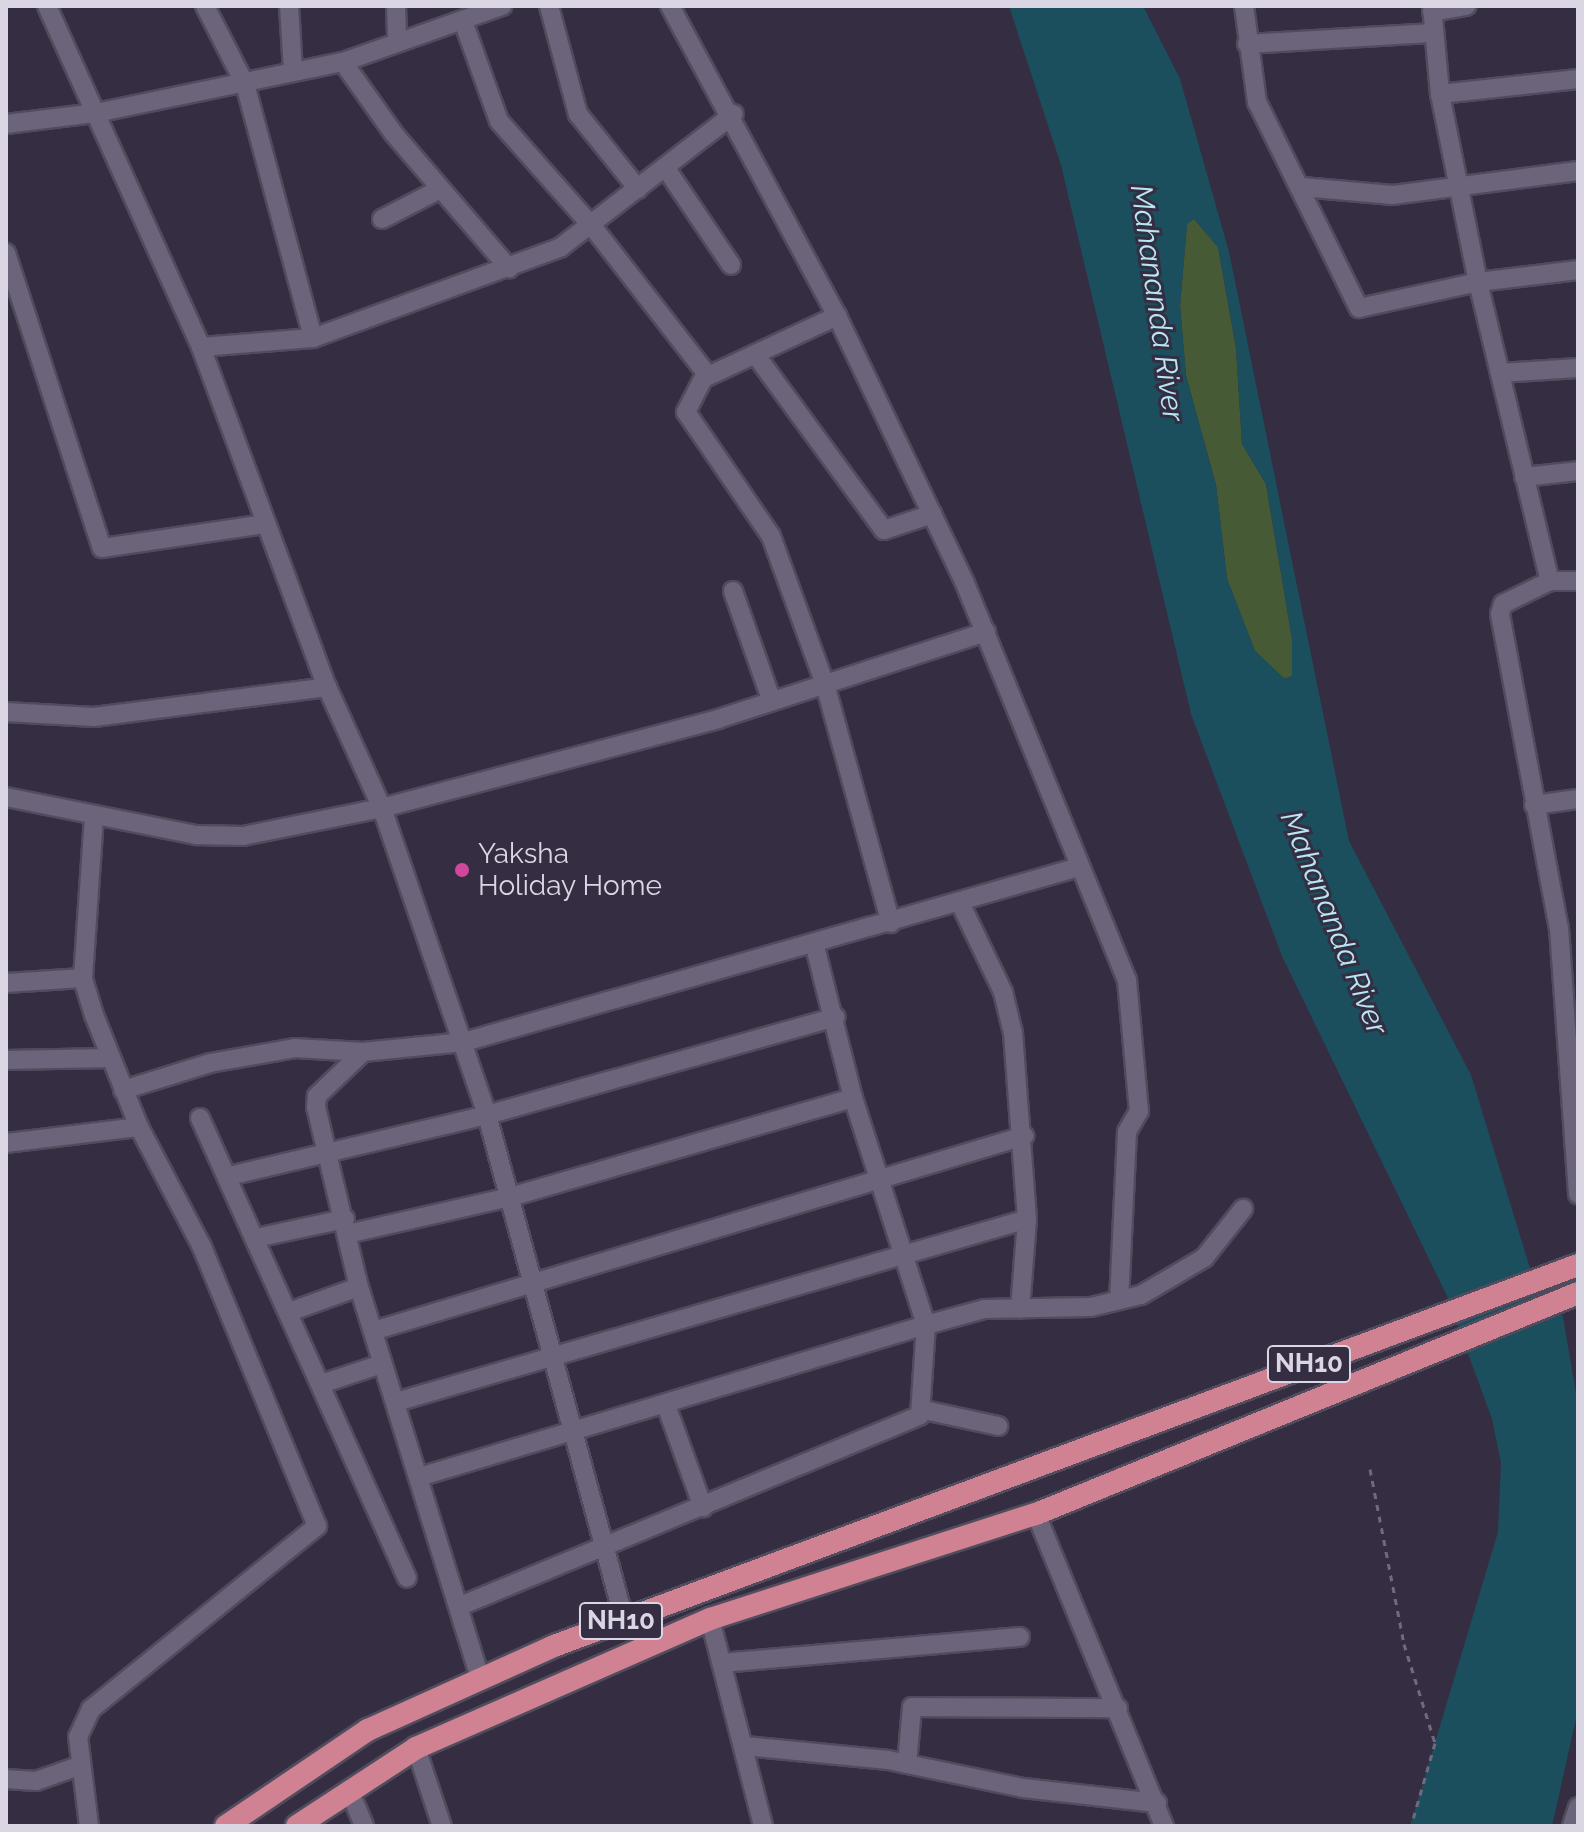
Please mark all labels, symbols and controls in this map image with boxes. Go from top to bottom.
water label: Mahananda River [1123,183,1191,423]
water label: Mahananda River [1273,806,1395,1040]
place label: Yaksha Holiday Home [478,837,663,903]
marker: Yaksha Holiday Home [453,861,471,879]
road number: NH10 [1265,1342,1353,1386]
road number: NH10 [577,1599,665,1643]

